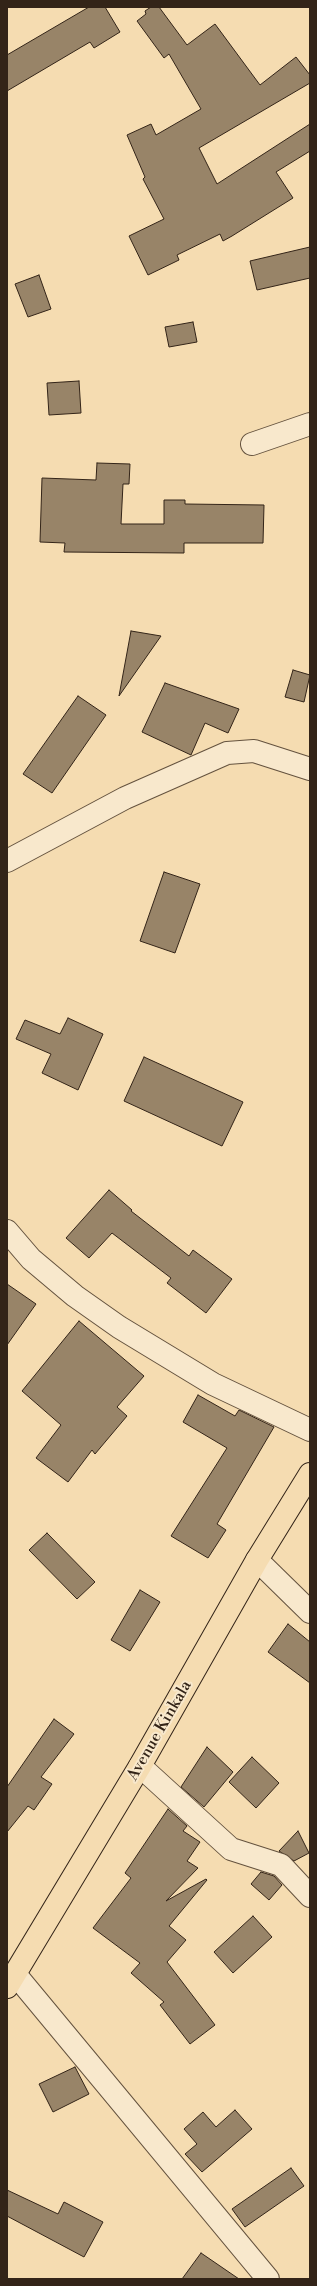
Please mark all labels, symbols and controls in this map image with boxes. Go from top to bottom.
street label: Avenue Kinkala [124,1678,196,1784]

